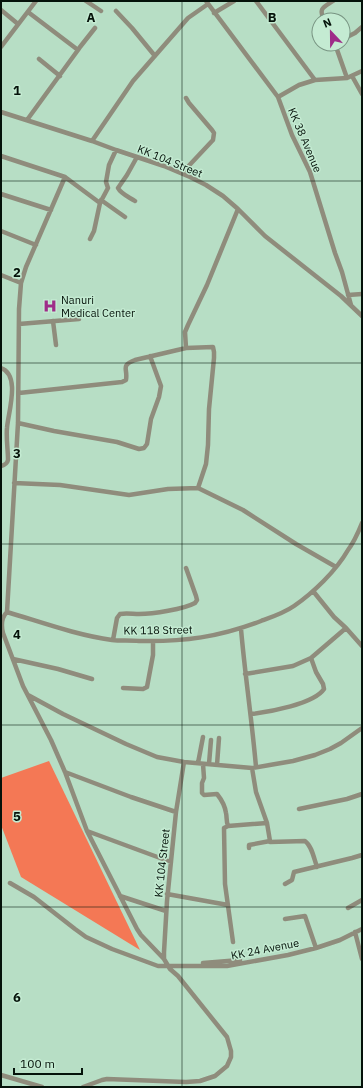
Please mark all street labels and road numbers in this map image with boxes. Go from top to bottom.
street label: KK 38 Avenue [285,105,325,175]
street label: KK 104 Street [135,142,205,180]
street label: KK 118 Street [123,622,193,638]
street label: KK 104 Street [151,828,173,898]
street label: KK 24 Avenue [230,936,300,962]

